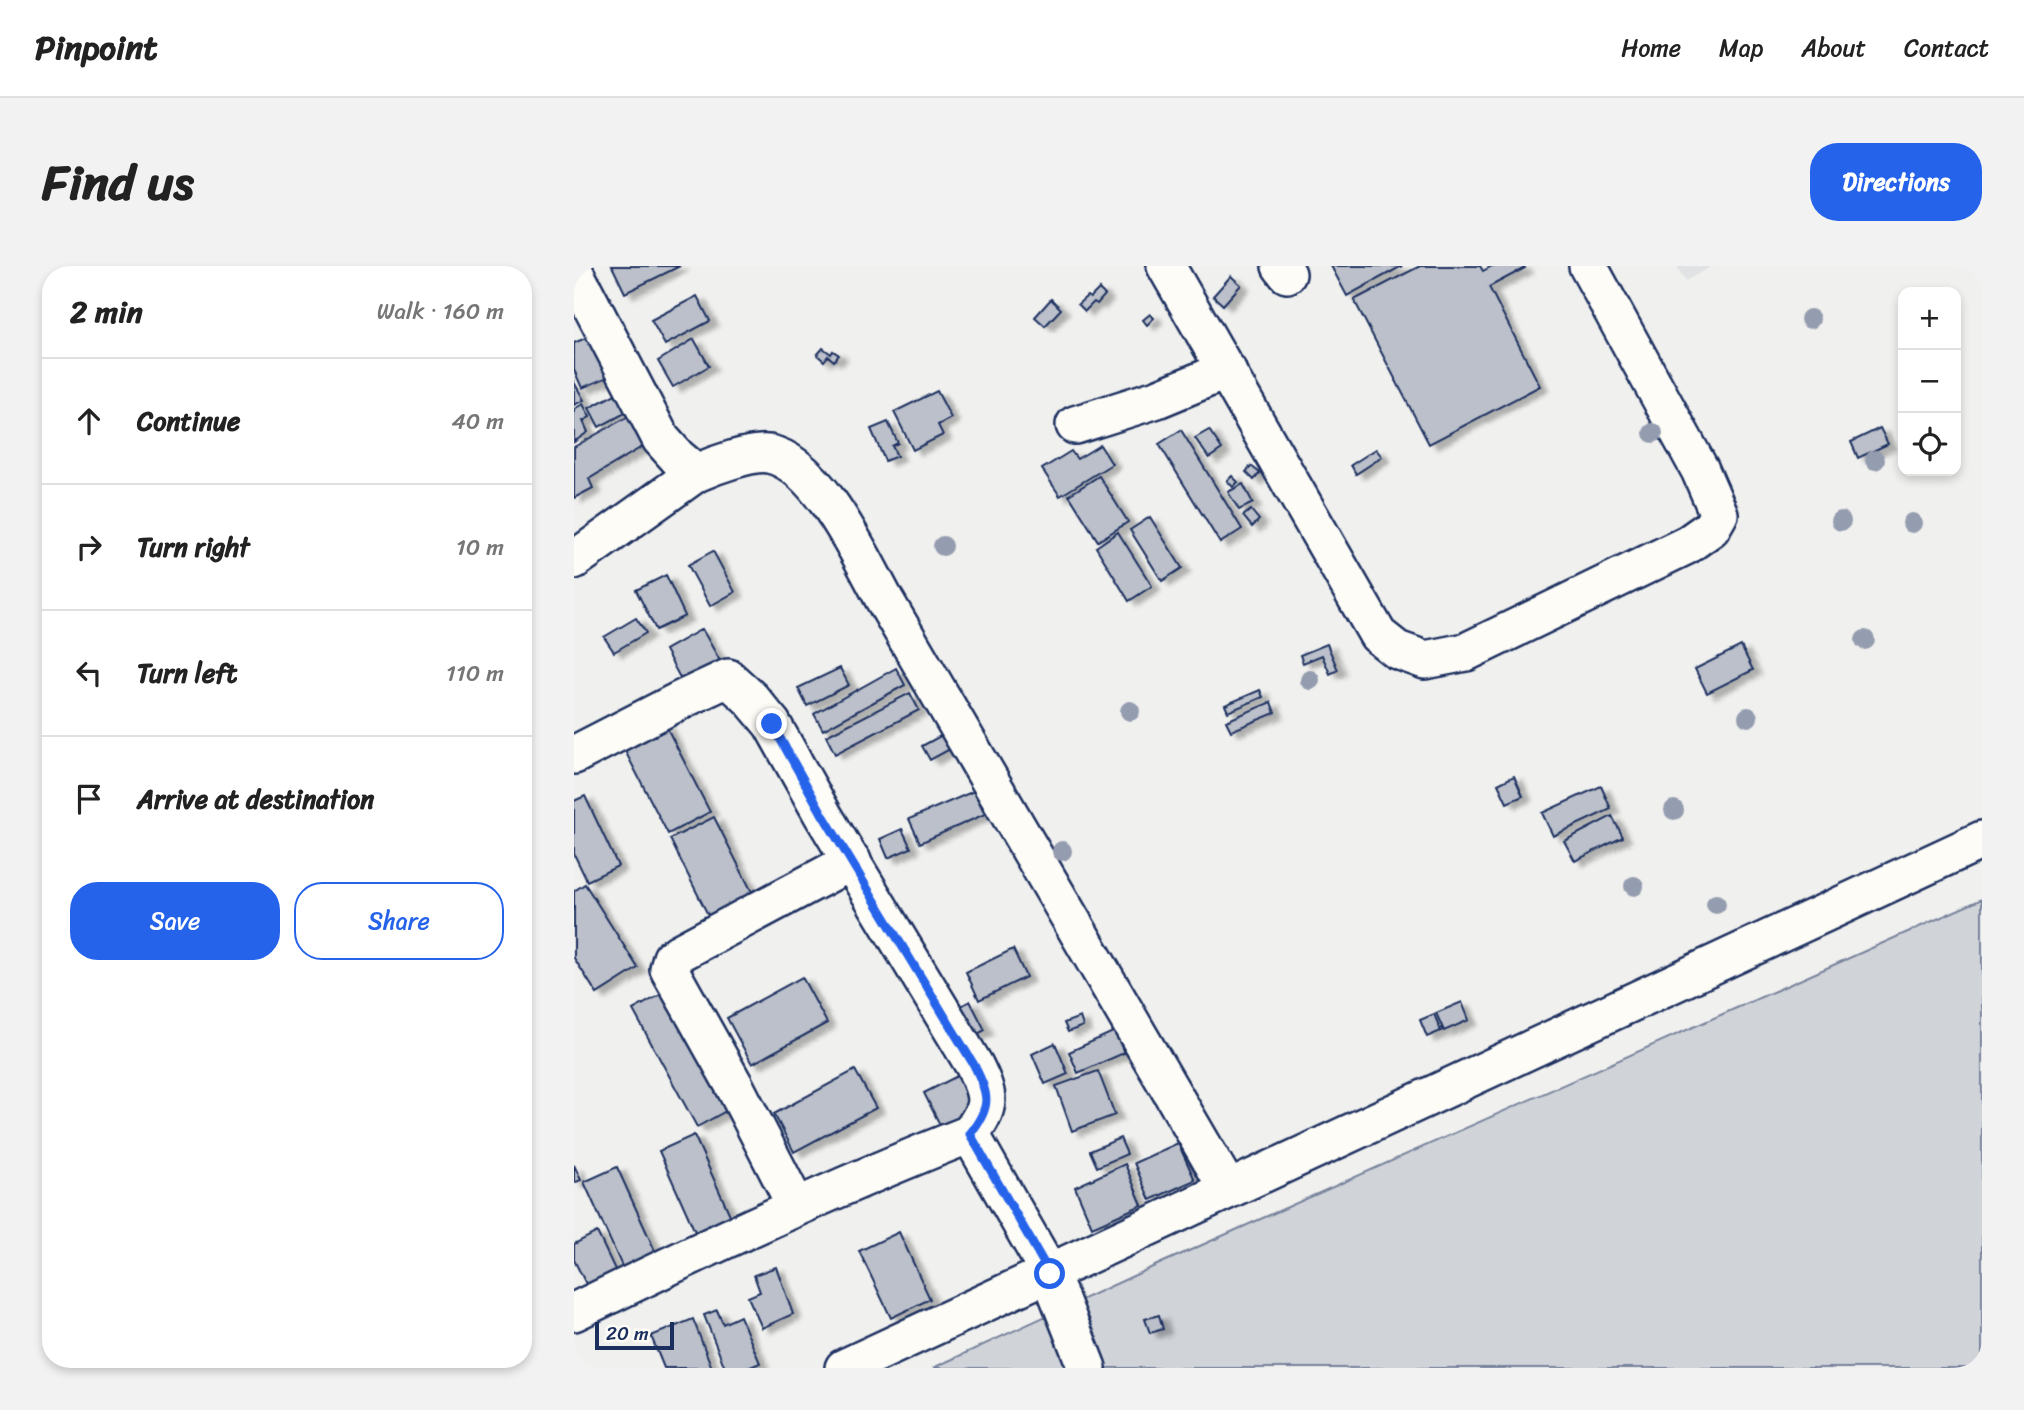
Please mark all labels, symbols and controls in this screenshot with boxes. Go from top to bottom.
text: Pinpoint [35,19,158,77]
text: Home [1621,27,1681,69]
text: Map [1719,27,1763,69]
text: About [1801,27,1866,69]
text: Contact [1904,27,1989,69]
text: Find us [42,139,194,226]
button: Directions [1810,143,1982,221]
text: 2 min [70,285,143,339]
map controls [1898,287,1961,476]
button: + [1898,287,1961,350]
text: Walk · 160 m [377,291,504,332]
button: − [1898,350,1961,413]
text: Continue [137,398,240,444]
text: 40 m [451,401,504,442]
icon: ahead [70,402,108,440]
button: locate [1898,413,1961,476]
text: Turn right [137,524,250,570]
text: 10 m [456,527,504,568]
icon: right [70,528,108,566]
text: Turn left [137,650,237,696]
text: 110 m [446,653,504,694]
icon: left [70,654,108,692]
route end [756,708,787,739]
text: Arrive at destination [137,776,374,822]
icon: arrive [70,780,108,818]
button: Save [70,882,280,960]
button: Share [294,882,504,960]
route start [1034,1258,1065,1289]
text: 20 m [606,1317,649,1350]
scale bar [595,1319,674,1351]

